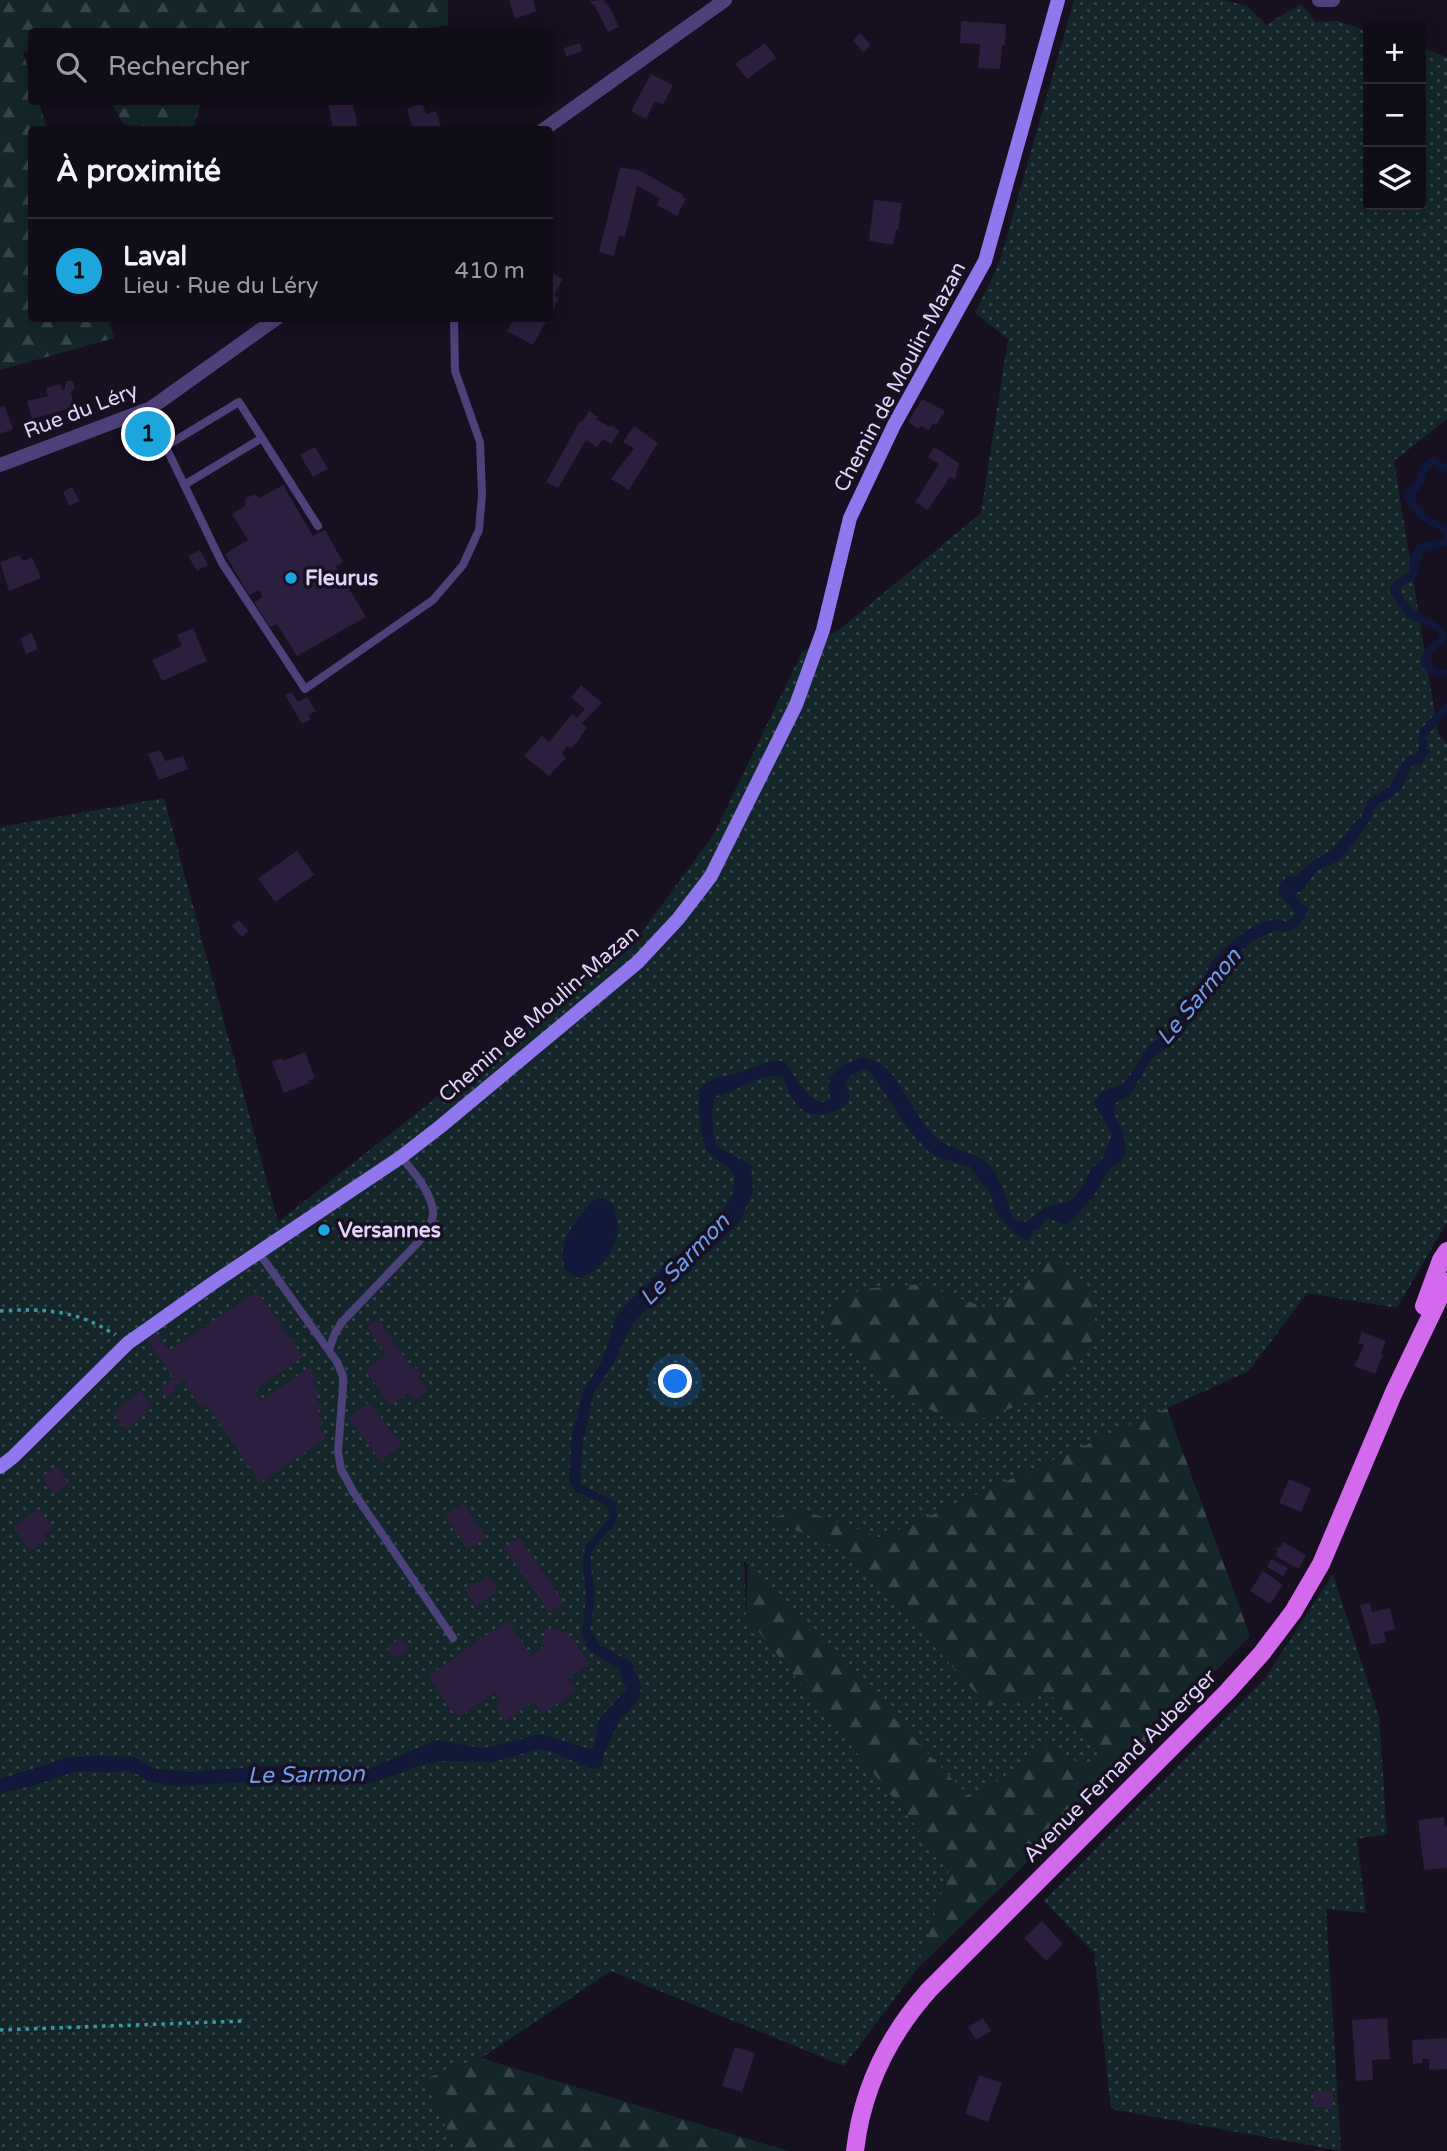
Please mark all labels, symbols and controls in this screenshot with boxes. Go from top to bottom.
map controls [1363,21,1426,210]
button: + [1363,21,1426,84]
search box [28,28,553,105]
icon: search [52,48,90,86]
text: Rechercher [108,51,250,82]
button: − [1363,84,1426,147]
button: layers [1363,147,1426,210]
text: À proximité [56,153,221,190]
text: Laval [123,241,187,272]
text: 1 [72,257,86,285]
text: 410 m [455,257,525,285]
street label: Chemin de Moulin-Mazan [829,258,971,496]
text: Lieu · Rue du Léry [123,272,318,300]
street label: Rue du Léry [21,378,141,444]
pin: 1 [125,408,171,460]
place label: Fleurus [305,566,378,591]
marker: Fleurus [283,570,299,586]
street label: Chemin de Moulin-Mazan [434,920,644,1108]
water label: Le Sarmon [1151,942,1248,1051]
water label: Le Sarmon [634,1207,736,1312]
place label: Versannes [338,1218,441,1243]
marker: Versannes [316,1222,332,1238]
your location [658,1364,692,1398]
street label: Avenue Fernand Auberger [1018,1664,1222,1868]
water label: Le Sarmon [247,1760,366,1790]

